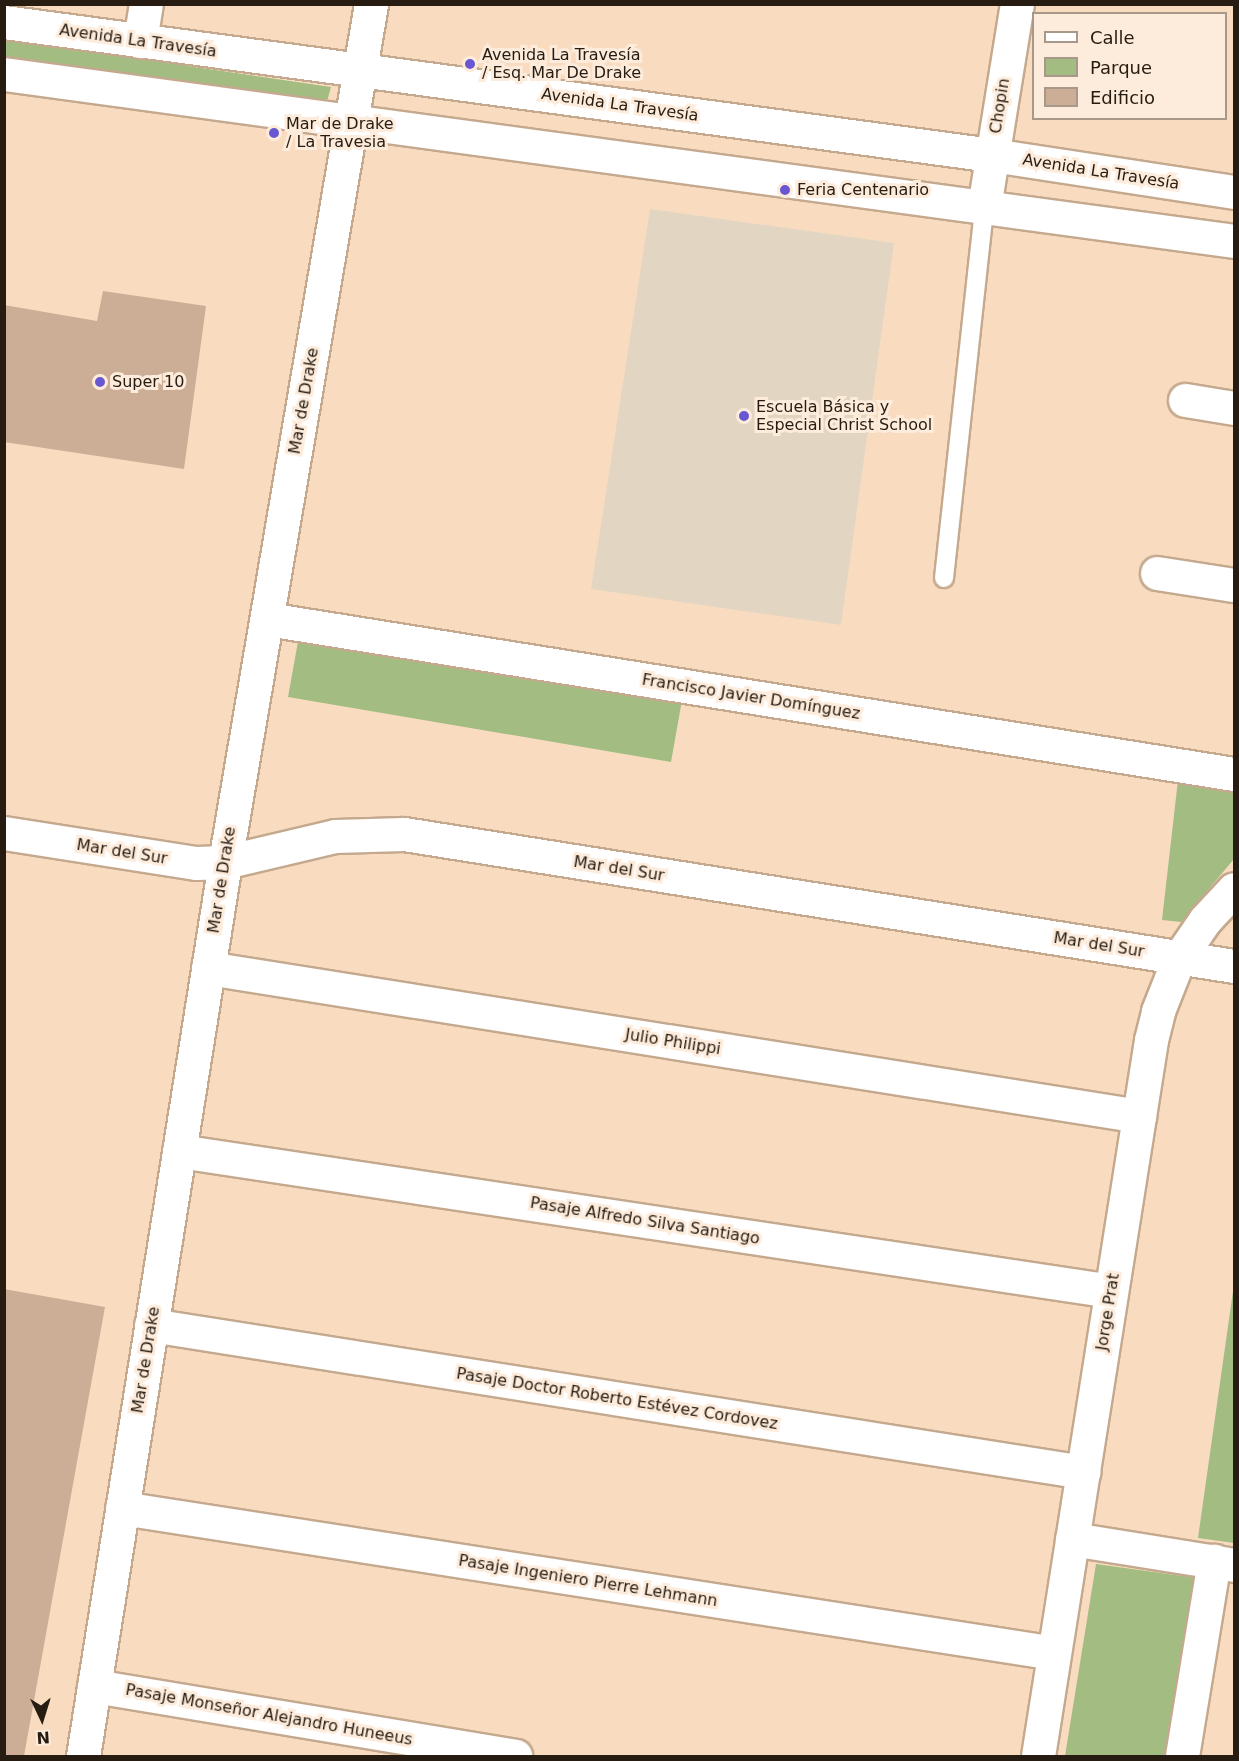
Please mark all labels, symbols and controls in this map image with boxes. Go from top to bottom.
legend [1032,12,1227,120]
street label: Avenida La Travesía [58,20,218,62]
text: Calle [1090,27,1135,48]
place label: Avenida La Travesía / Esq. Mar De Drake [482,45,641,83]
marker: Avenida La Travesía / Esq. Mar De Drake [463,57,477,71]
text: Parque [1090,57,1152,78]
street label: Chopin [986,77,1014,135]
street label: Avenida La Travesía [540,84,700,126]
text: Edificio [1090,87,1155,108]
place label: Mar de Drake / La Travesia [286,114,394,152]
marker: Mar de Drake / La Travesia [267,126,281,140]
street label: Avenida La Travesía [1021,150,1181,194]
place label: Feria Centenario [797,180,929,200]
marker: Feria Centenario [778,183,792,197]
street label: Mar de Drake [285,346,323,456]
place label: Super 10 [112,372,184,392]
marker: Super 10 [93,375,107,389]
place label: Escuela Básica y Especial Christ School [756,397,932,435]
marker: Escuela Básica y Especial Christ School [737,409,751,423]
street label: Francisco Javier Domínguez [641,670,861,724]
street label: Mar de Drake [204,825,240,935]
street label: Mar del Sur [75,835,169,869]
street label: Mar del Sur [572,852,666,886]
street label: Mar del Sur [1052,928,1146,962]
street label: Julio Philippi [624,1025,722,1059]
street label: Pasaje Alfredo Silva Santiago [529,1193,761,1249]
street label: Jorge Prat [1092,1272,1124,1352]
street label: Mar de Drake [128,1305,164,1415]
street label: Pasaje Doctor Roberto Estévez Cordovez [455,1364,779,1434]
street label: Pasaje Ingeniero Pierre Lehmann [457,1551,719,1611]
street label: Pasaje Monseñor Alejandro Huneeus [124,1680,414,1750]
north arrow [12,1689,72,1749]
text: N [36,1728,51,1747]

